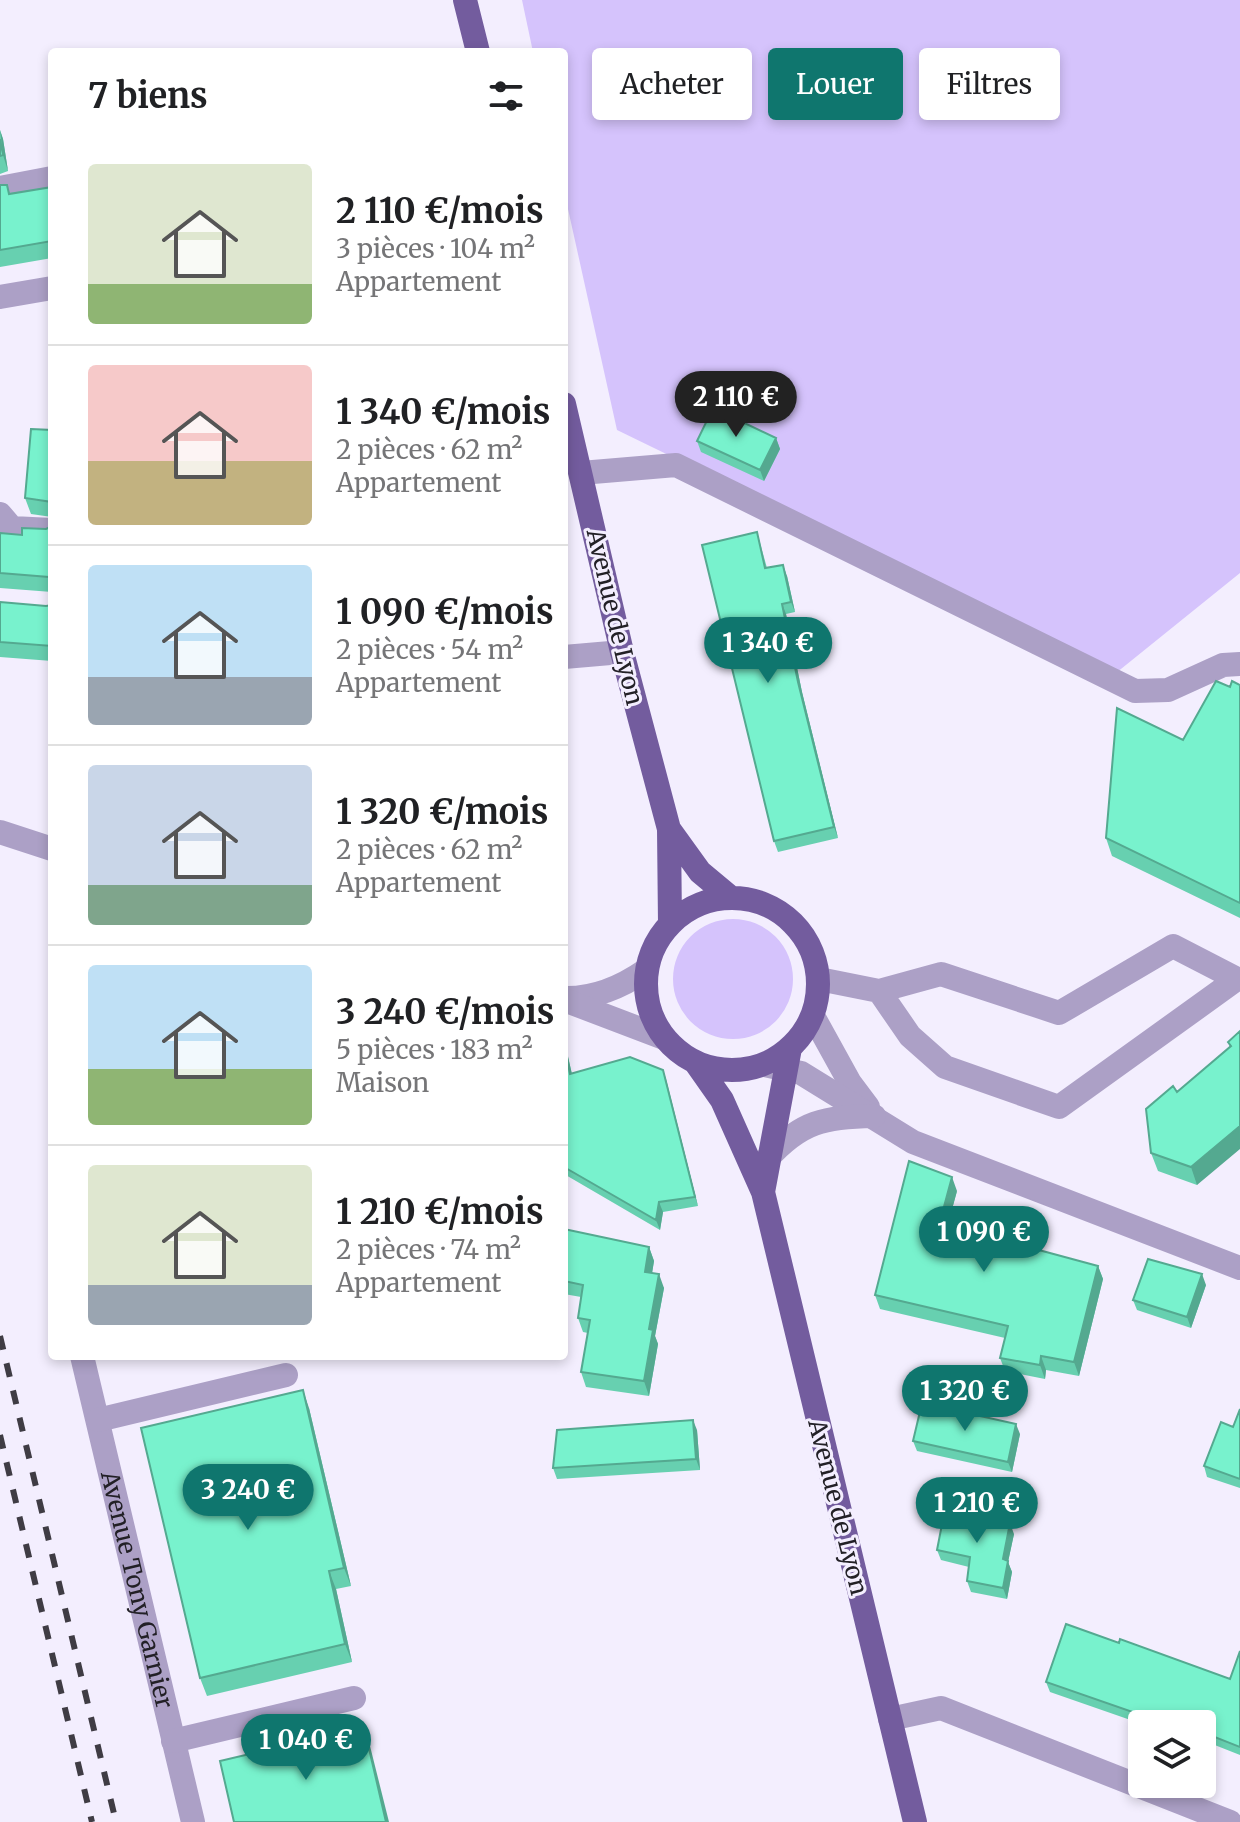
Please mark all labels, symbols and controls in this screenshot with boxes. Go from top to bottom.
chip: Acheter [592,48,752,120]
chip: Louer [768,48,903,120]
chip: Filtres [919,48,1060,120]
icon: filters [484,74,528,118]
text: 7 biens [88,75,208,117]
text: 2 110 €/mois [336,190,544,232]
icon: home [152,196,248,292]
text: 3 pièces · 104 m² [336,232,535,265]
text: Appartement [336,265,501,298]
pin: 2 110 € [662,371,810,439]
text: 2 110 € [693,380,779,413]
text: 1 340 €/mois [336,391,550,433]
icon: home [152,397,248,493]
text: 2 pièces · 62 m² [336,433,522,466]
text: Appartement [336,466,501,499]
street label: Avenue de Lyon [579,525,650,708]
text: 1 090 €/mois [336,591,554,633]
icon: home [152,597,248,693]
pin: 1 340 € [694,617,842,685]
text: 1 340 € [722,626,814,659]
text: 2 pièces · 54 m² [336,633,523,666]
text: Appartement [336,666,501,699]
text: 1 320 €/mois [336,791,548,833]
icon: home [152,797,248,893]
text: 2 pièces · 62 m² [336,833,522,866]
text: Appartement [336,866,501,899]
text: 3 240 €/mois [336,991,554,1033]
icon: home [152,997,248,1093]
text: 5 pièces · 183 m² [336,1033,533,1066]
text: Maison [336,1066,429,1099]
text: 1 210 €/mois [336,1191,544,1233]
icon: home [152,1197,248,1293]
pin: 1 090 € [910,1206,1058,1274]
text: 1 090 € [937,1215,1031,1248]
text: 2 pièces · 74 m² [336,1233,521,1266]
text: Appartement [336,1266,501,1299]
pin: 1 320 € [891,1365,1039,1433]
text: 1 320 € [920,1374,1010,1407]
street label: Avenue de Lyon [801,1415,875,1598]
pin: 3 240 € [174,1464,322,1532]
street label: Avenue Tony Garnier [94,1467,181,1711]
text: 3 240 € [201,1473,295,1506]
pin: 1 210 € [903,1477,1051,1545]
text: 1 210 € [934,1486,1020,1519]
map controls [1128,1710,1216,1798]
button: layers [1128,1710,1216,1798]
pin: 1 040 € [232,1714,380,1782]
text: 1 040 € [259,1723,353,1756]

